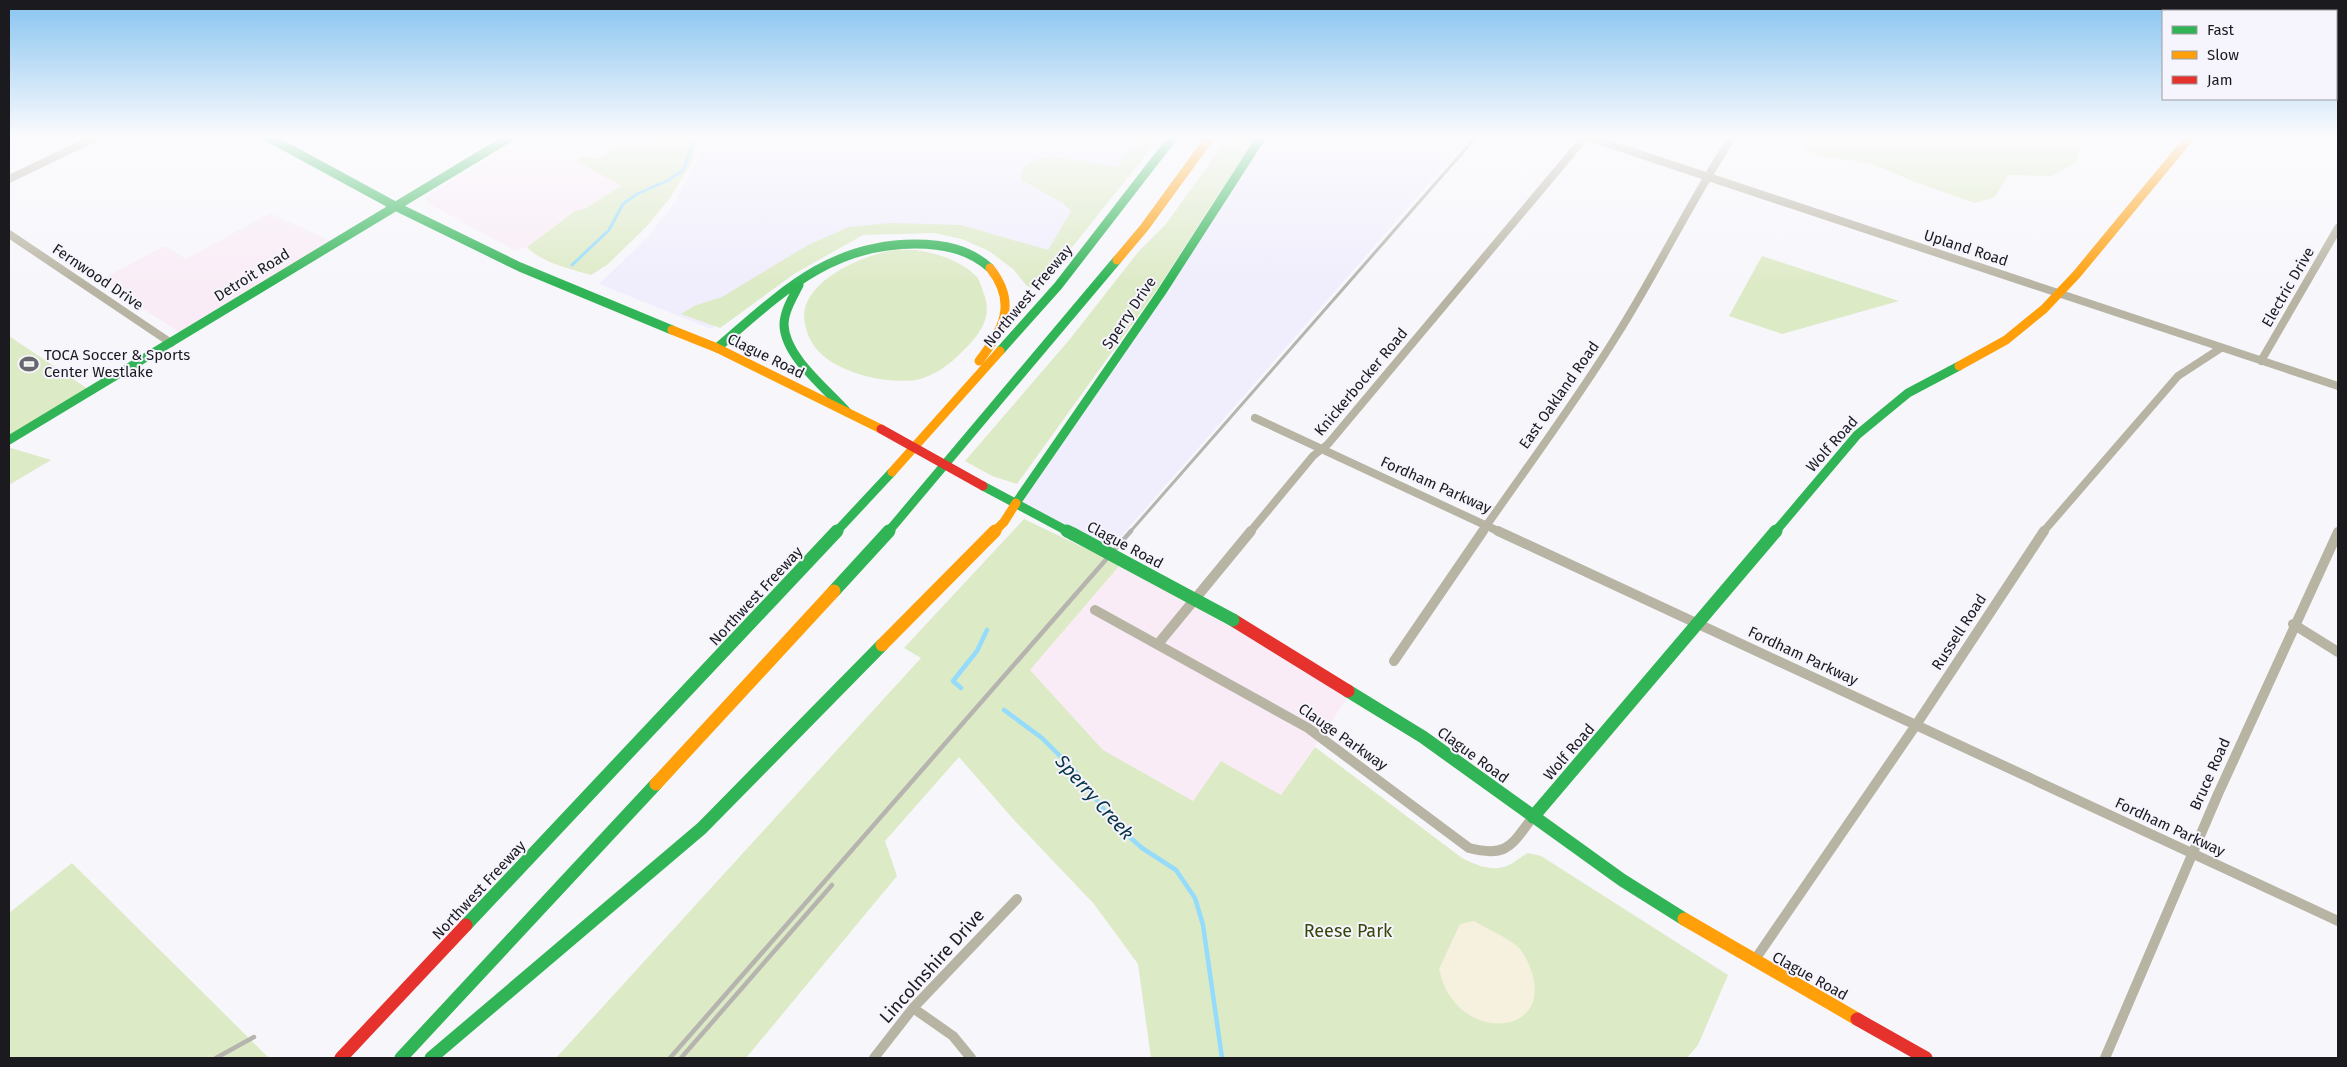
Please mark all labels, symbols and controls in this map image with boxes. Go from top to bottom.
legend [2162,10,2337,100]
text: Fast [2207,21,2234,39]
text: Slow [2207,46,2239,64]
text: Jam [2207,71,2233,89]
street label: Upland Road [1922,226,2010,270]
street label: Fernwood Drive [49,240,147,314]
street label: Northwest Freeway [980,240,1077,351]
street label: Electric Drive [2258,244,2318,330]
street label: Detroit Road [211,245,293,305]
street label: Sperry Drive [1098,273,1160,353]
street label: Knickerbocker Road [1311,324,1411,440]
street label: Clague Road [724,330,808,382]
street label: East Oakland Road [1515,338,1603,452]
place label: TOCA Soccer & Sports Center Westlake [44,346,190,381]
sports icon: TOCA Soccer & Sports Center Westlake [18,353,40,375]
street label: Wolf Road [1802,412,1862,476]
street label: Fordham Parkway [1378,453,1495,518]
street label: Clague Road [1084,517,1166,573]
street label: Northwest Freeway [706,542,807,649]
street label: Russell Road [1928,591,1990,673]
street label: Fordham Parkway [1745,623,1861,690]
street label: Clauge Parkway [1295,700,1391,775]
street label: Wolf Road [1540,720,1598,784]
street label: Clague Road [1434,723,1512,787]
street label: Bruce Road [2186,735,2234,813]
water label: Sperry Creek [1050,749,1139,845]
street label: Fordham Parkway [2112,794,2228,861]
street label: Northwest Freeway [429,836,530,943]
street label: Lincolnshire Drive [875,904,989,1028]
park label: Reese Park [1304,920,1393,942]
street label: Clague Road [1769,948,1851,1004]

